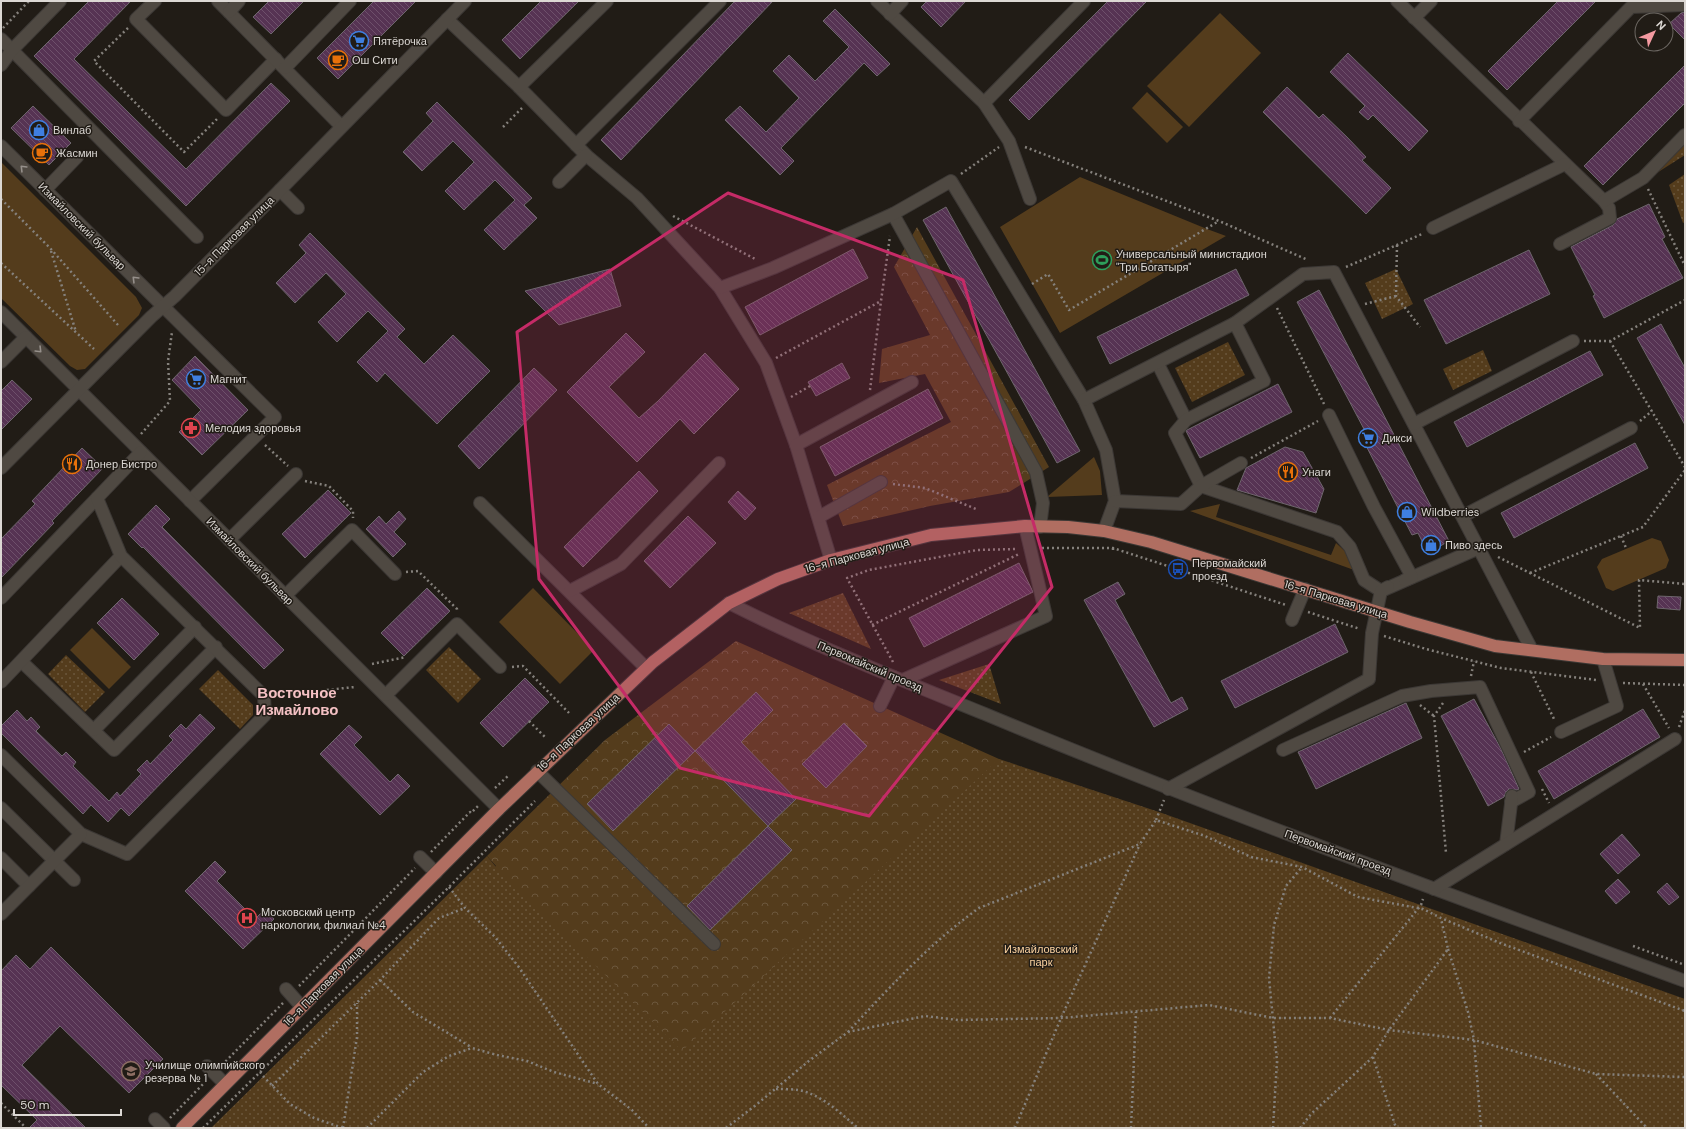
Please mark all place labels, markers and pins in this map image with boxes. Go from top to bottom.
supermarket icon: Пятёрочка [348,30,370,52]
place label: Пятёрочка [373,34,428,48]
cafe icon: Ош Сити [327,49,349,71]
place label: Ош Сити [352,53,398,67]
shop icon: Винлаб [28,119,50,141]
place label: Винлаб [53,123,91,137]
cafe icon: Жасмин [31,142,53,164]
place label: Жасмин [56,146,98,160]
place label: Универсальный министадион "Три Богатыря" [1116,247,1267,274]
sports icon: Универсальный министадион "Три Богатыря" [1091,249,1113,271]
supermarket icon: Магнит [185,368,207,390]
place label: Магнит [210,372,247,386]
pharmacy icon: Мелодия здоровья [180,417,202,439]
place label: Мелодия здоровья [205,421,301,435]
supermarket icon: Дикси [1357,427,1379,449]
place label: Дикси [1382,431,1412,445]
restaurant icon: Донер Бистро [61,453,83,475]
place label: Донер Бистро [86,457,157,471]
restaurant icon: Унаги [1277,461,1299,483]
place label: Унаги [1302,465,1331,479]
shop icon: Wildberries [1396,501,1418,523]
place label: Wildberries [1421,505,1479,519]
shop icon: Пиво здесь [1420,534,1442,556]
place label: Пиво здесь [1445,538,1503,552]
place label: Первомайский проезд [1192,556,1266,583]
bus stop icon: Первомайский проезд [1167,558,1189,580]
place label: Московскмй центр наркологии, филиал №4 [261,905,386,932]
hospital icon: Московскмй центр наркологии, филиал №4 [236,907,258,929]
place label: Училище олимпийского резерва № 1 [145,1058,265,1085]
school or university icon: Училище олимпийского резерва № 1 [120,1060,142,1082]

